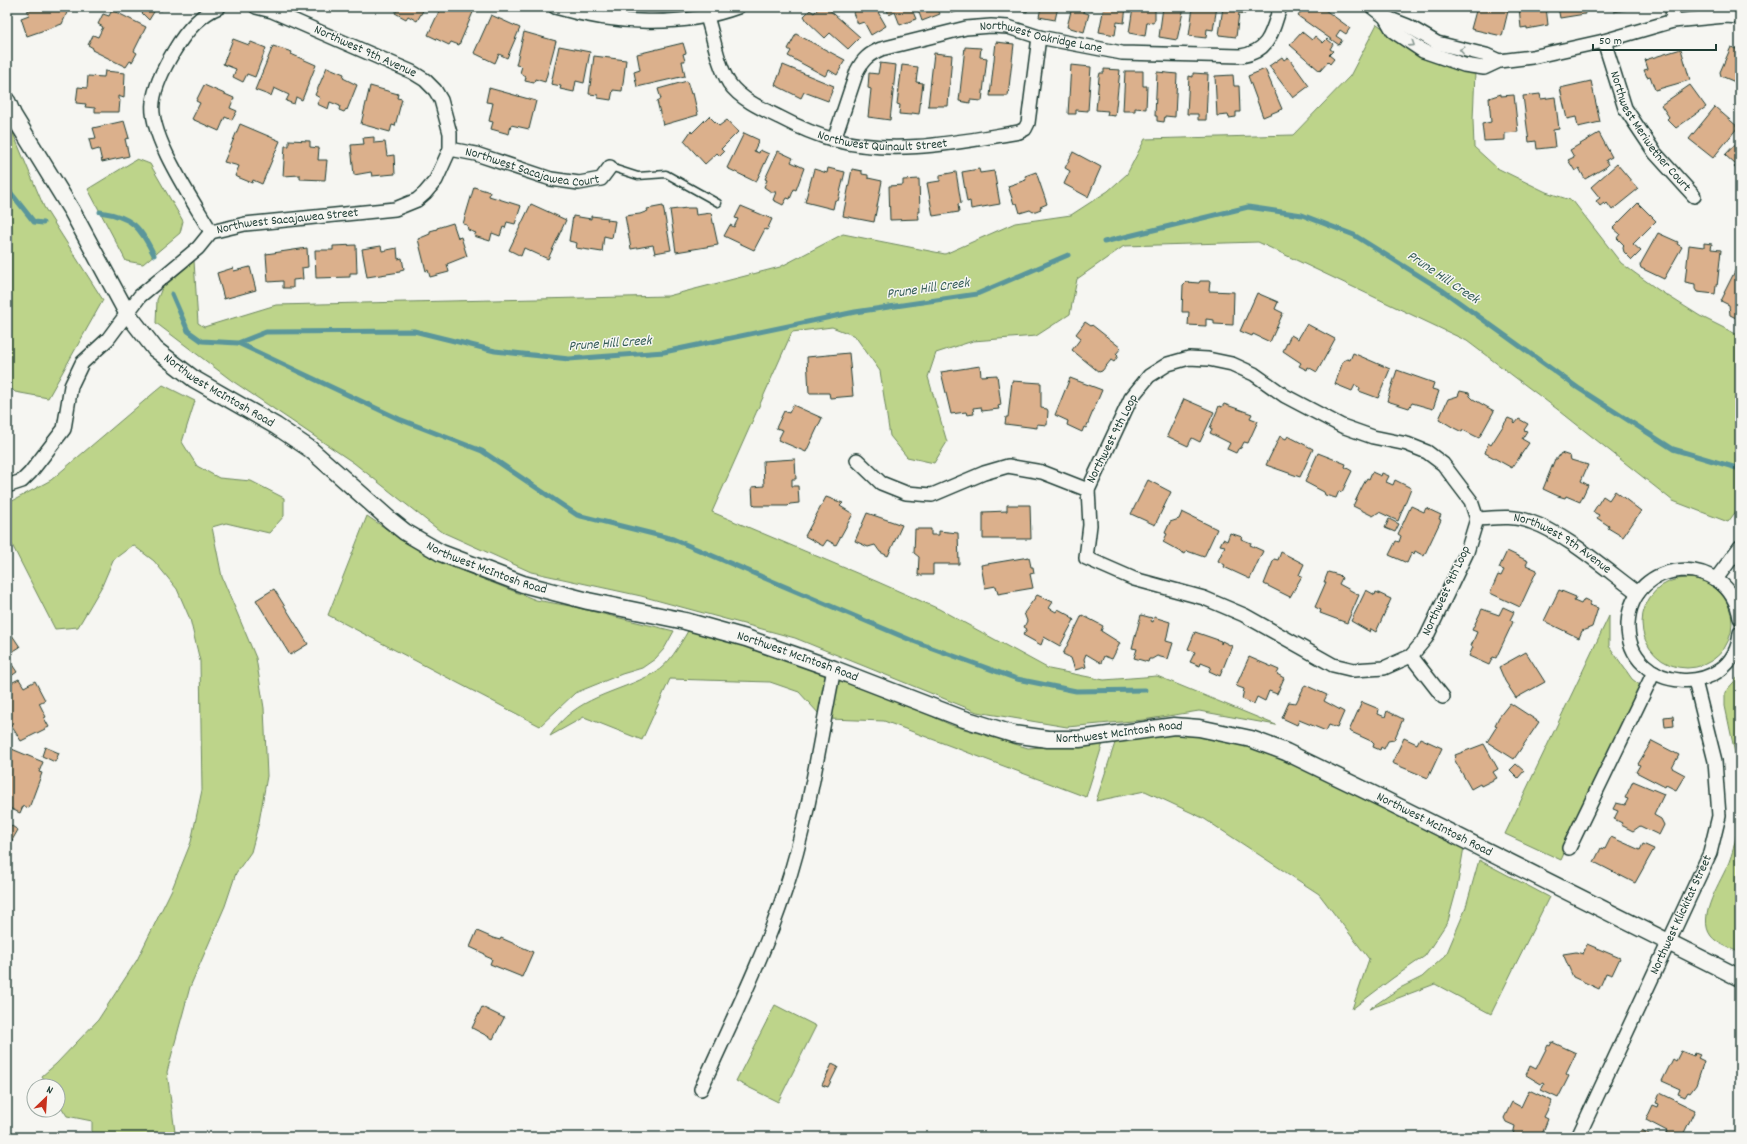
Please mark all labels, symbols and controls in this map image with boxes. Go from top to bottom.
street label: Northwest Oakridge Lane [979,16,1104,59]
street label: Northwest 9th Avenue [311,21,420,83]
scale bar [1593,26,1716,52]
text: 50 m [1599,33,1622,50]
one-way arrow [1408,39,1415,47]
one-way arrow [1459,46,1465,54]
street label: Northwest Meriwether Court [1605,69,1695,196]
street label: Northwest Quinault Street [815,126,949,157]
street label: Northwest Sacajawea Court [464,143,601,192]
street label: Northwest Sacajawea Street [215,203,359,240]
water label: Prune Hill Creek [1403,246,1484,310]
water label: Prune Hill Creek [885,273,972,305]
water label: Prune Hill Creek [568,331,653,357]
street label: Northwest McIntosh Road [159,349,278,433]
street label: Northwest 9th Loop [1082,391,1144,487]
street label: Northwest 9th Avenue [1512,508,1615,579]
street label: Northwest McIntosh Road [423,537,549,599]
street label: Northwest 9th Loop [1418,543,1476,639]
street label: Northwest McIntosh Road [735,626,861,687]
street label: Northwest McIntosh Road [1056,716,1183,749]
street label: Northwest McIntosh Road [1373,788,1496,862]
street label: Northwest Klickitat Street [1645,852,1717,978]
north arrow [26,1078,66,1118]
text: N [44,1082,56,1099]

